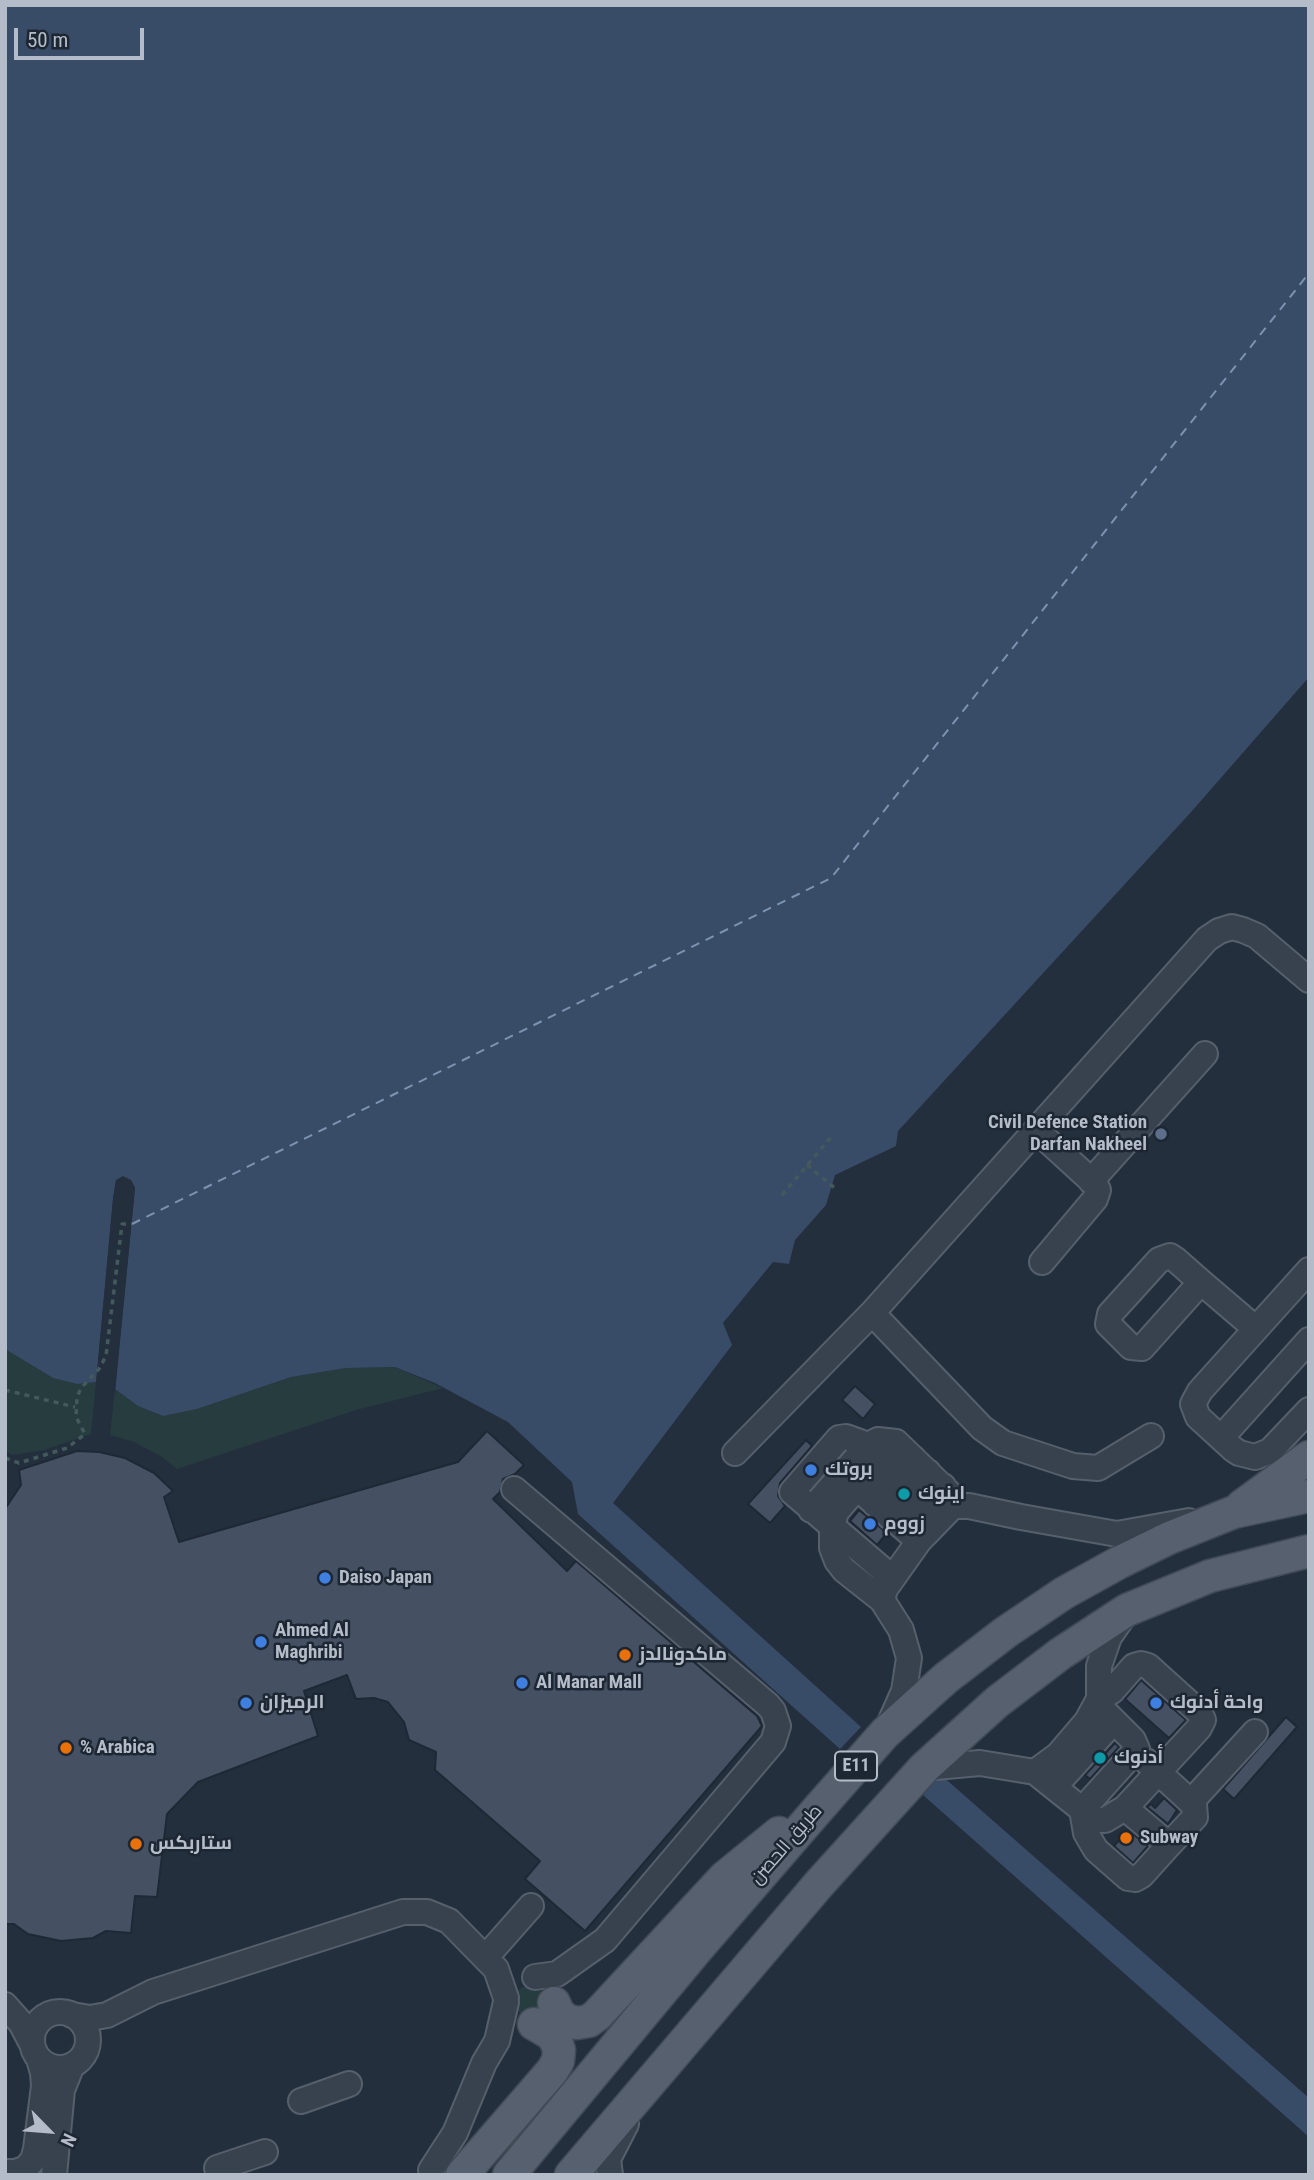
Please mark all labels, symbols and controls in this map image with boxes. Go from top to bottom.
scale bar [18,14,147,58]
text: 50 m [27,28,68,52]
place label: Civil Defence Station Darfan Nakheel [988,1112,1147,1156]
marker: Civil Defence Station Darfan Nakheel [1153,1126,1169,1142]
place label: بروتك [825,1459,873,1481]
marker: بروتك [803,1462,819,1478]
place label: اينوك [918,1483,965,1505]
marker: اينوك [896,1486,912,1502]
place label: زووم [884,1513,925,1535]
marker: زووم [862,1516,878,1532]
place label: Daiso Japan [339,1567,432,1589]
marker: Daiso Japan [317,1570,333,1586]
place label: Ahmed Al Maghribi [275,1620,349,1664]
marker: Ahmed Al Maghribi [253,1634,269,1650]
place label: ماكدونالدز [639,1644,727,1666]
marker: ماكدونالدز [617,1647,633,1663]
place label: Al Manar Mall [536,1672,642,1694]
marker: Al Manar Mall [514,1675,530,1691]
place label: الرميزان [260,1692,324,1714]
place label: واحة أدنوك [1170,1692,1263,1714]
marker: الرميزان [238,1695,254,1711]
marker: واحة أدنوك [1148,1695,1164,1711]
place label: % Arabica [80,1737,155,1759]
marker: % Arabica [58,1740,74,1756]
place label: أدنوك [1114,1747,1163,1769]
marker: أدنوك [1092,1750,1108,1766]
road number: E11 [835,1751,877,1780]
street label: طريق الحصن [746,1800,828,1890]
place label: Subway [1140,1827,1198,1849]
marker: Subway [1118,1830,1134,1846]
place label: ستاربكس [150,1833,232,1855]
marker: ستاربكس [128,1836,144,1852]
north arrow [14,2096,84,2166]
text: N [56,2130,81,2150]

